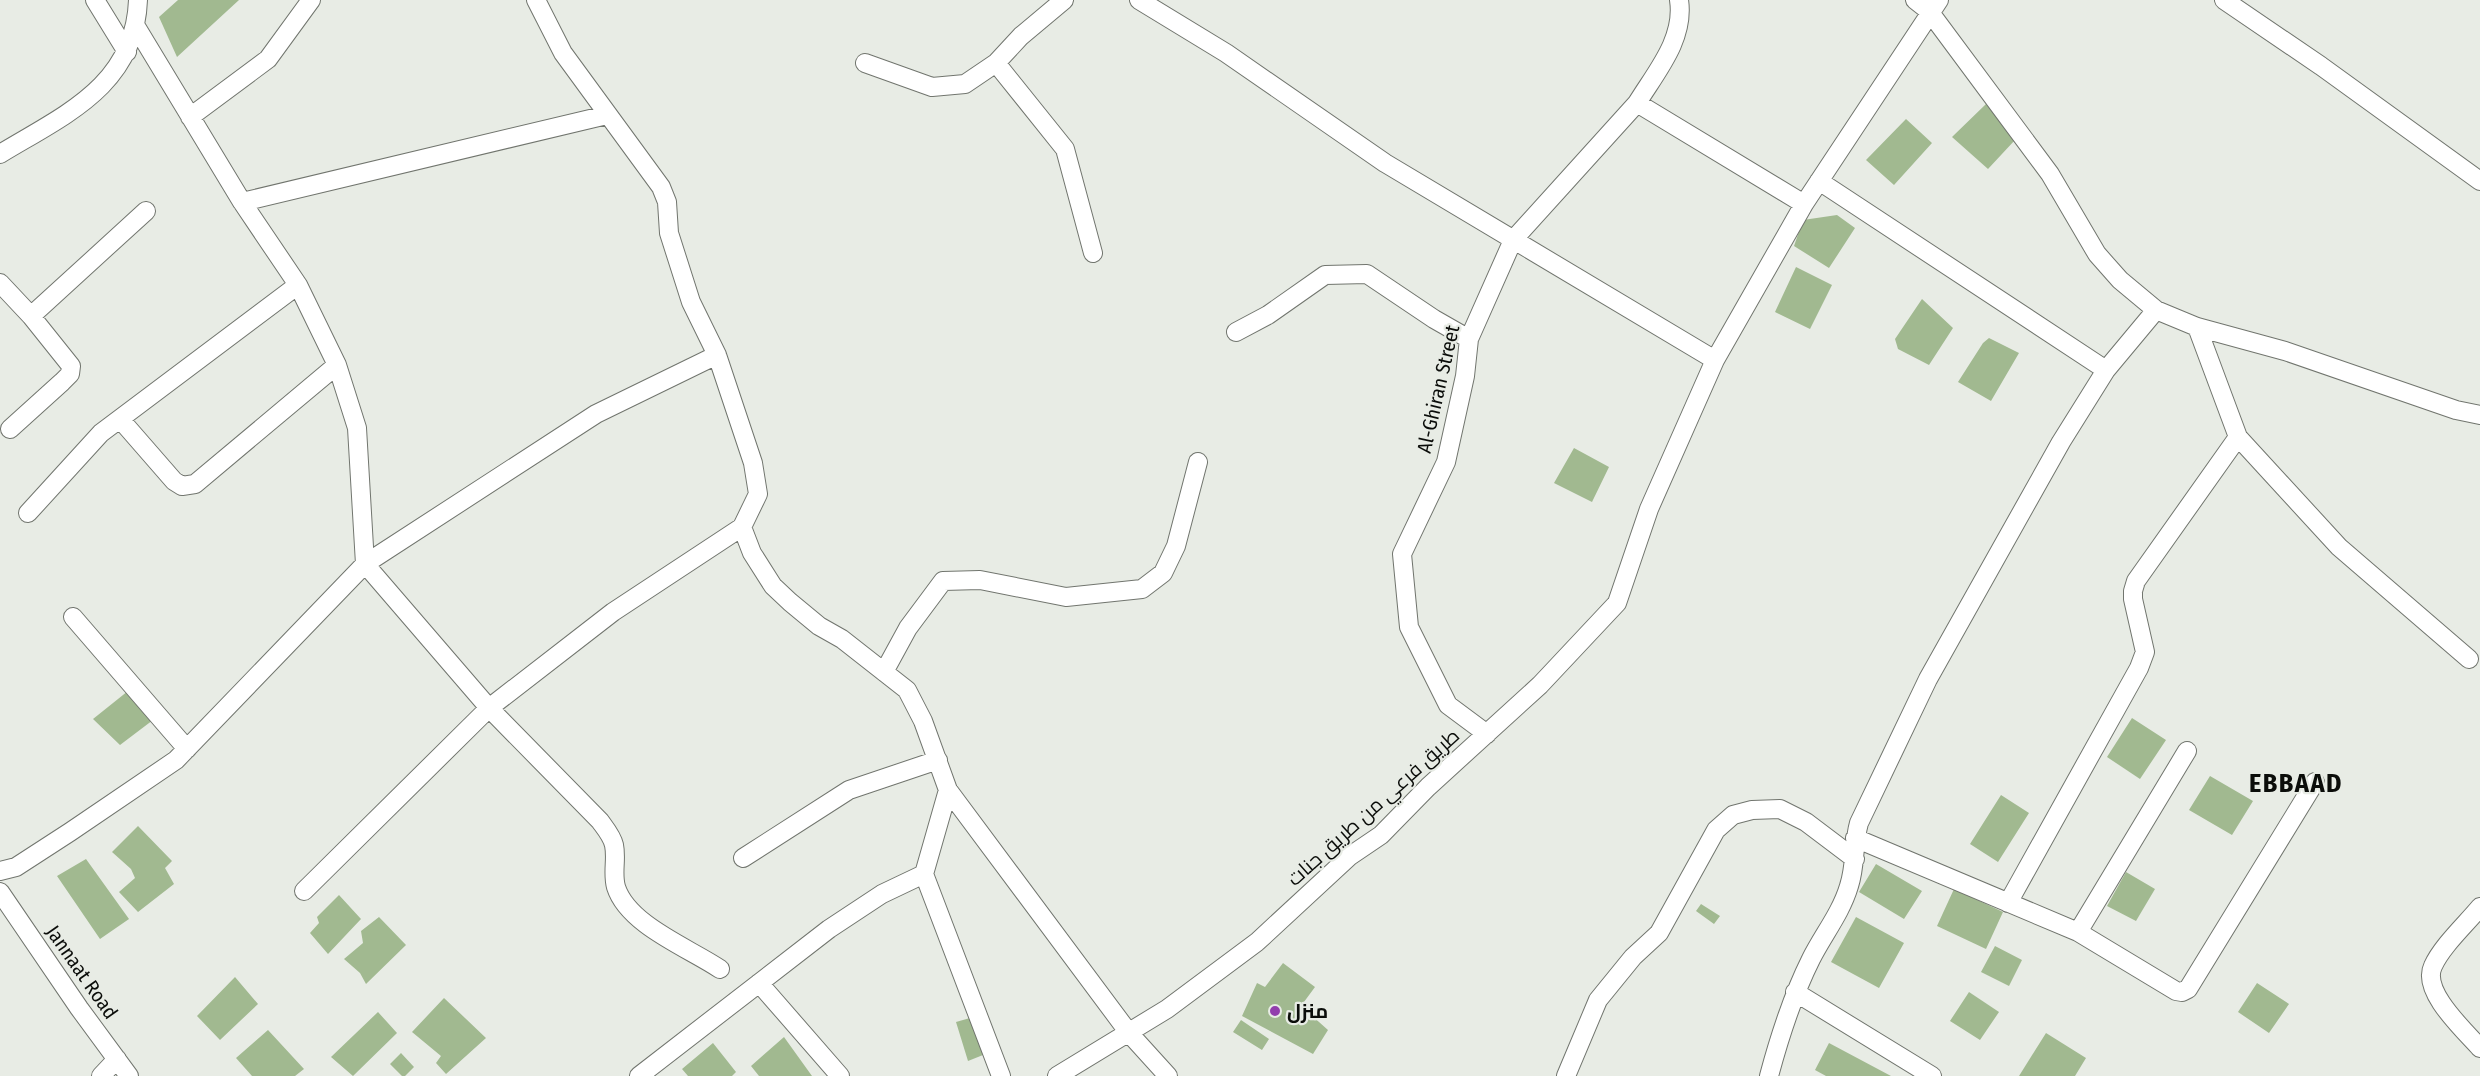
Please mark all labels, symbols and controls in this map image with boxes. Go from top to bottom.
street label: Al-Ghiran Street [1412,322,1464,455]
street label: طريق فرعي من طريق جنات [1282,723,1467,894]
district label: EBBAAD [2249,768,2343,799]
street label: Jannaat Road [41,921,123,1023]
place label: منزل [1287,999,1328,1023]
marker: منزل [1268,1004,1282,1018]

